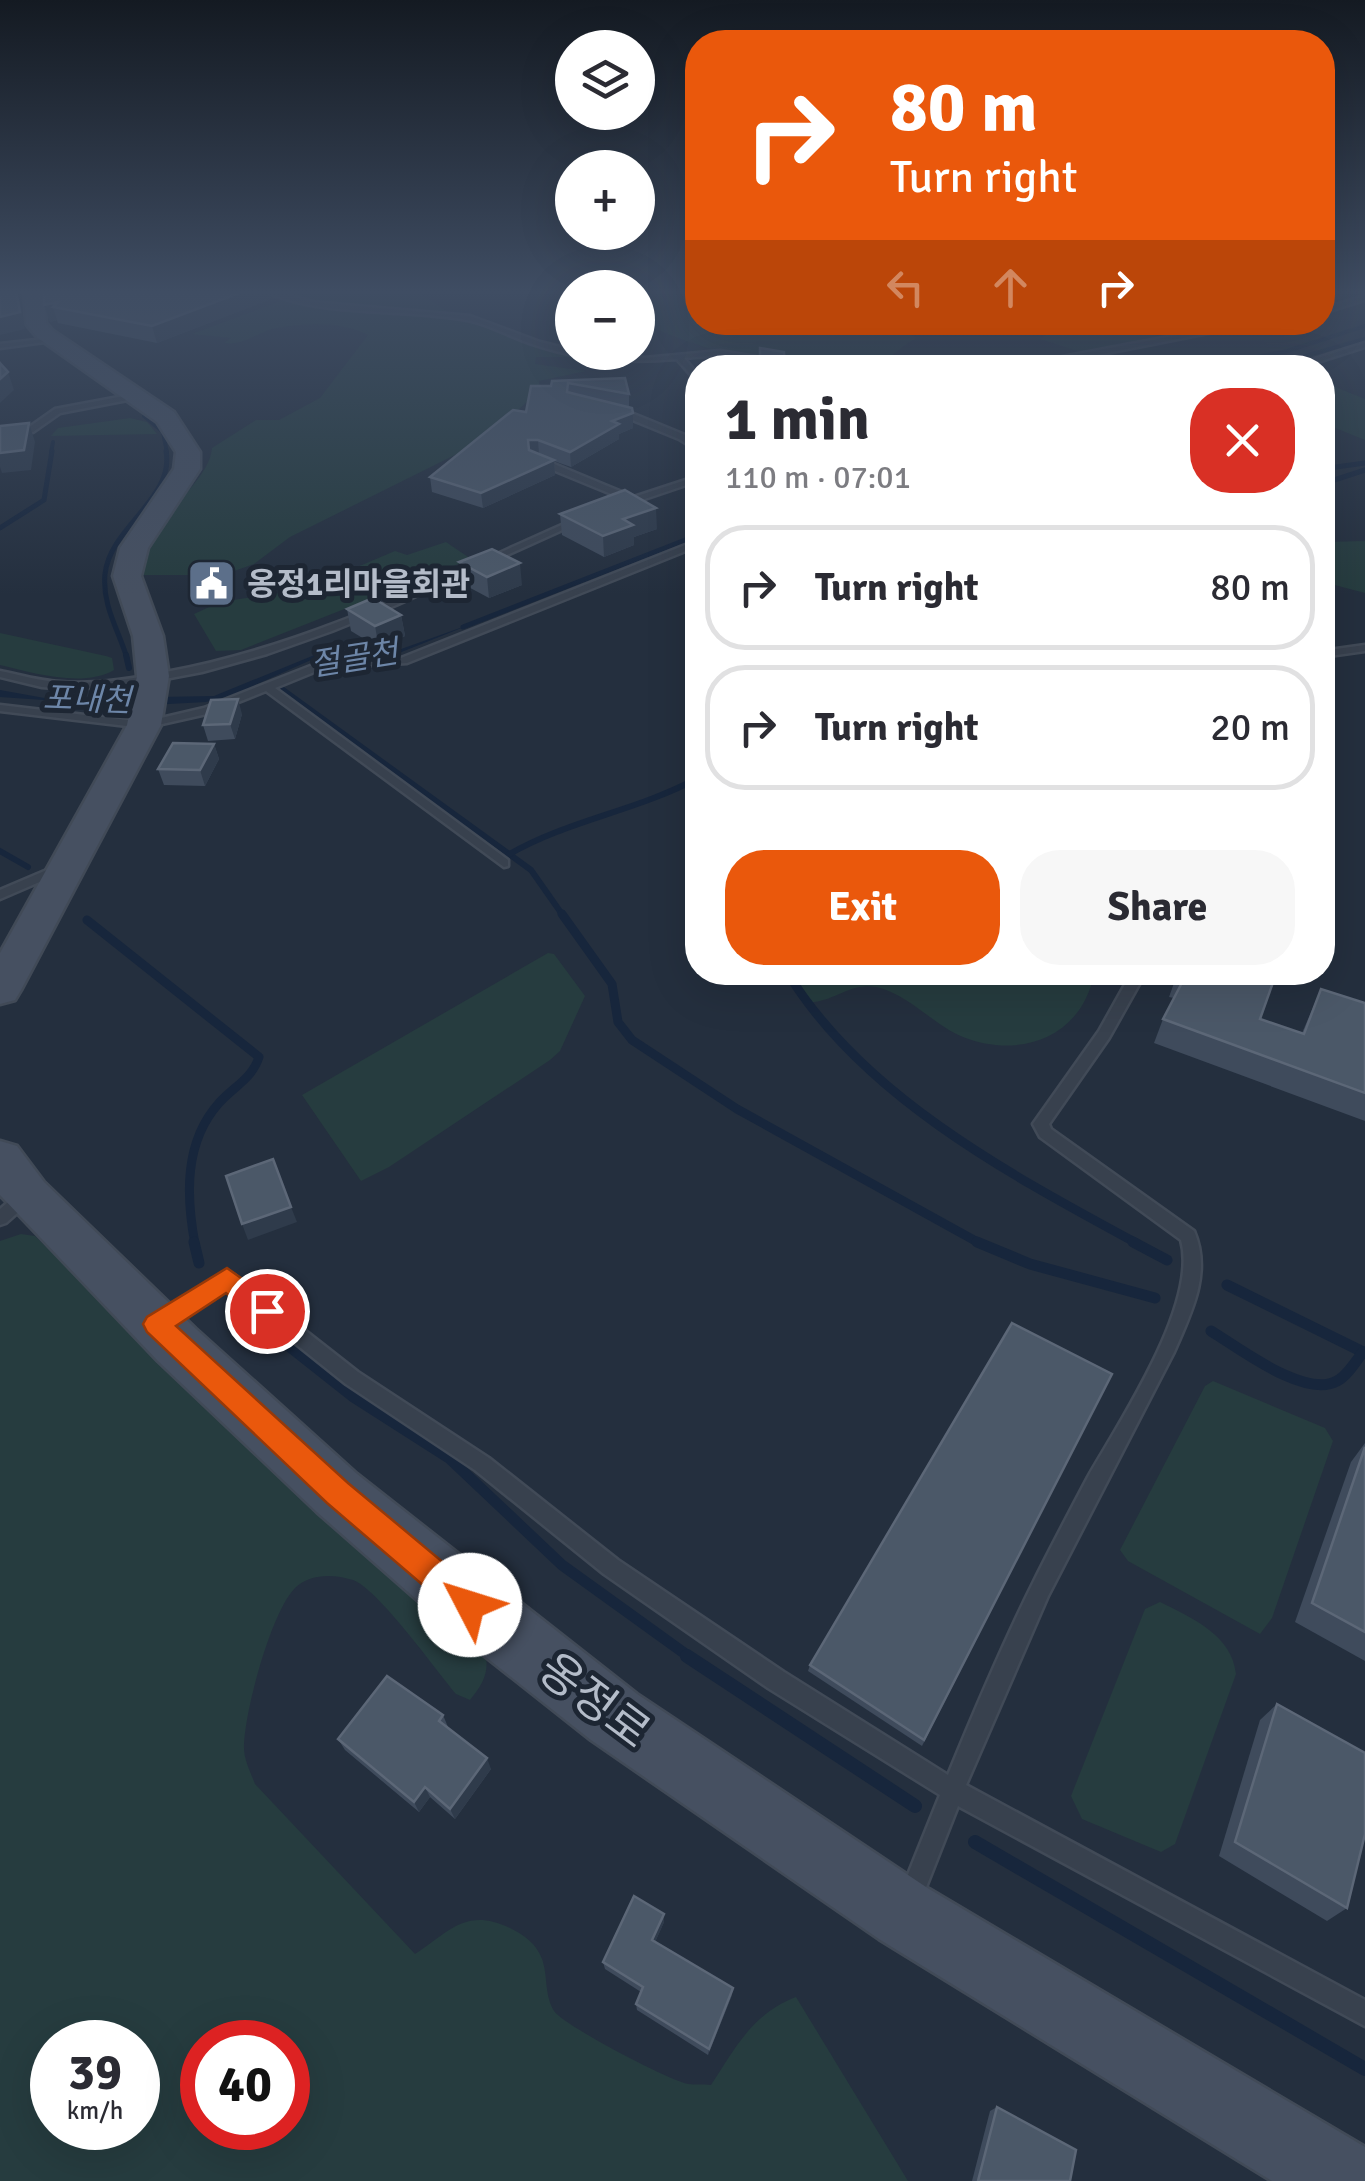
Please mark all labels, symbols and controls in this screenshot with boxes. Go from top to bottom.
map controls [555,30,655,370]
button: layers [555,30,655,130]
text: 80 m [890,64,1038,150]
icon: right [725,70,855,200]
button: + [555,150,655,250]
text: Turn right [890,150,1078,205]
icon: left [878,260,933,315]
icon: ahead [983,260,1038,315]
icon: right [1088,260,1143,315]
button: − [555,270,655,370]
text: 1 min [725,383,870,457]
button: close [1190,388,1295,493]
text: 110 m · 07:01 [725,458,911,497]
public building icon: 옹정1리마을회관 [186,558,238,610]
icon: right [730,560,785,615]
text: Turn right [815,564,979,611]
text: 80 m [1210,564,1290,611]
place label: 옹정1리마을회관 [247,565,470,604]
water label: 절골천 [307,632,404,685]
water label: 포내천 [42,678,135,721]
icon: right [730,700,785,755]
text: Turn right [815,704,979,751]
text: 20 m [1210,704,1290,751]
button: Exit [725,850,1000,965]
button: Share [1020,850,1295,965]
pin [225,1269,310,1354]
icon: arrive [240,1284,295,1339]
position arrow [418,1553,522,1657]
street label: 옹정로 [528,1642,660,1761]
speed limit sign: 40 [180,2020,310,2150]
text: 39 [68,2042,122,2104]
text: km/h [67,2095,123,2126]

